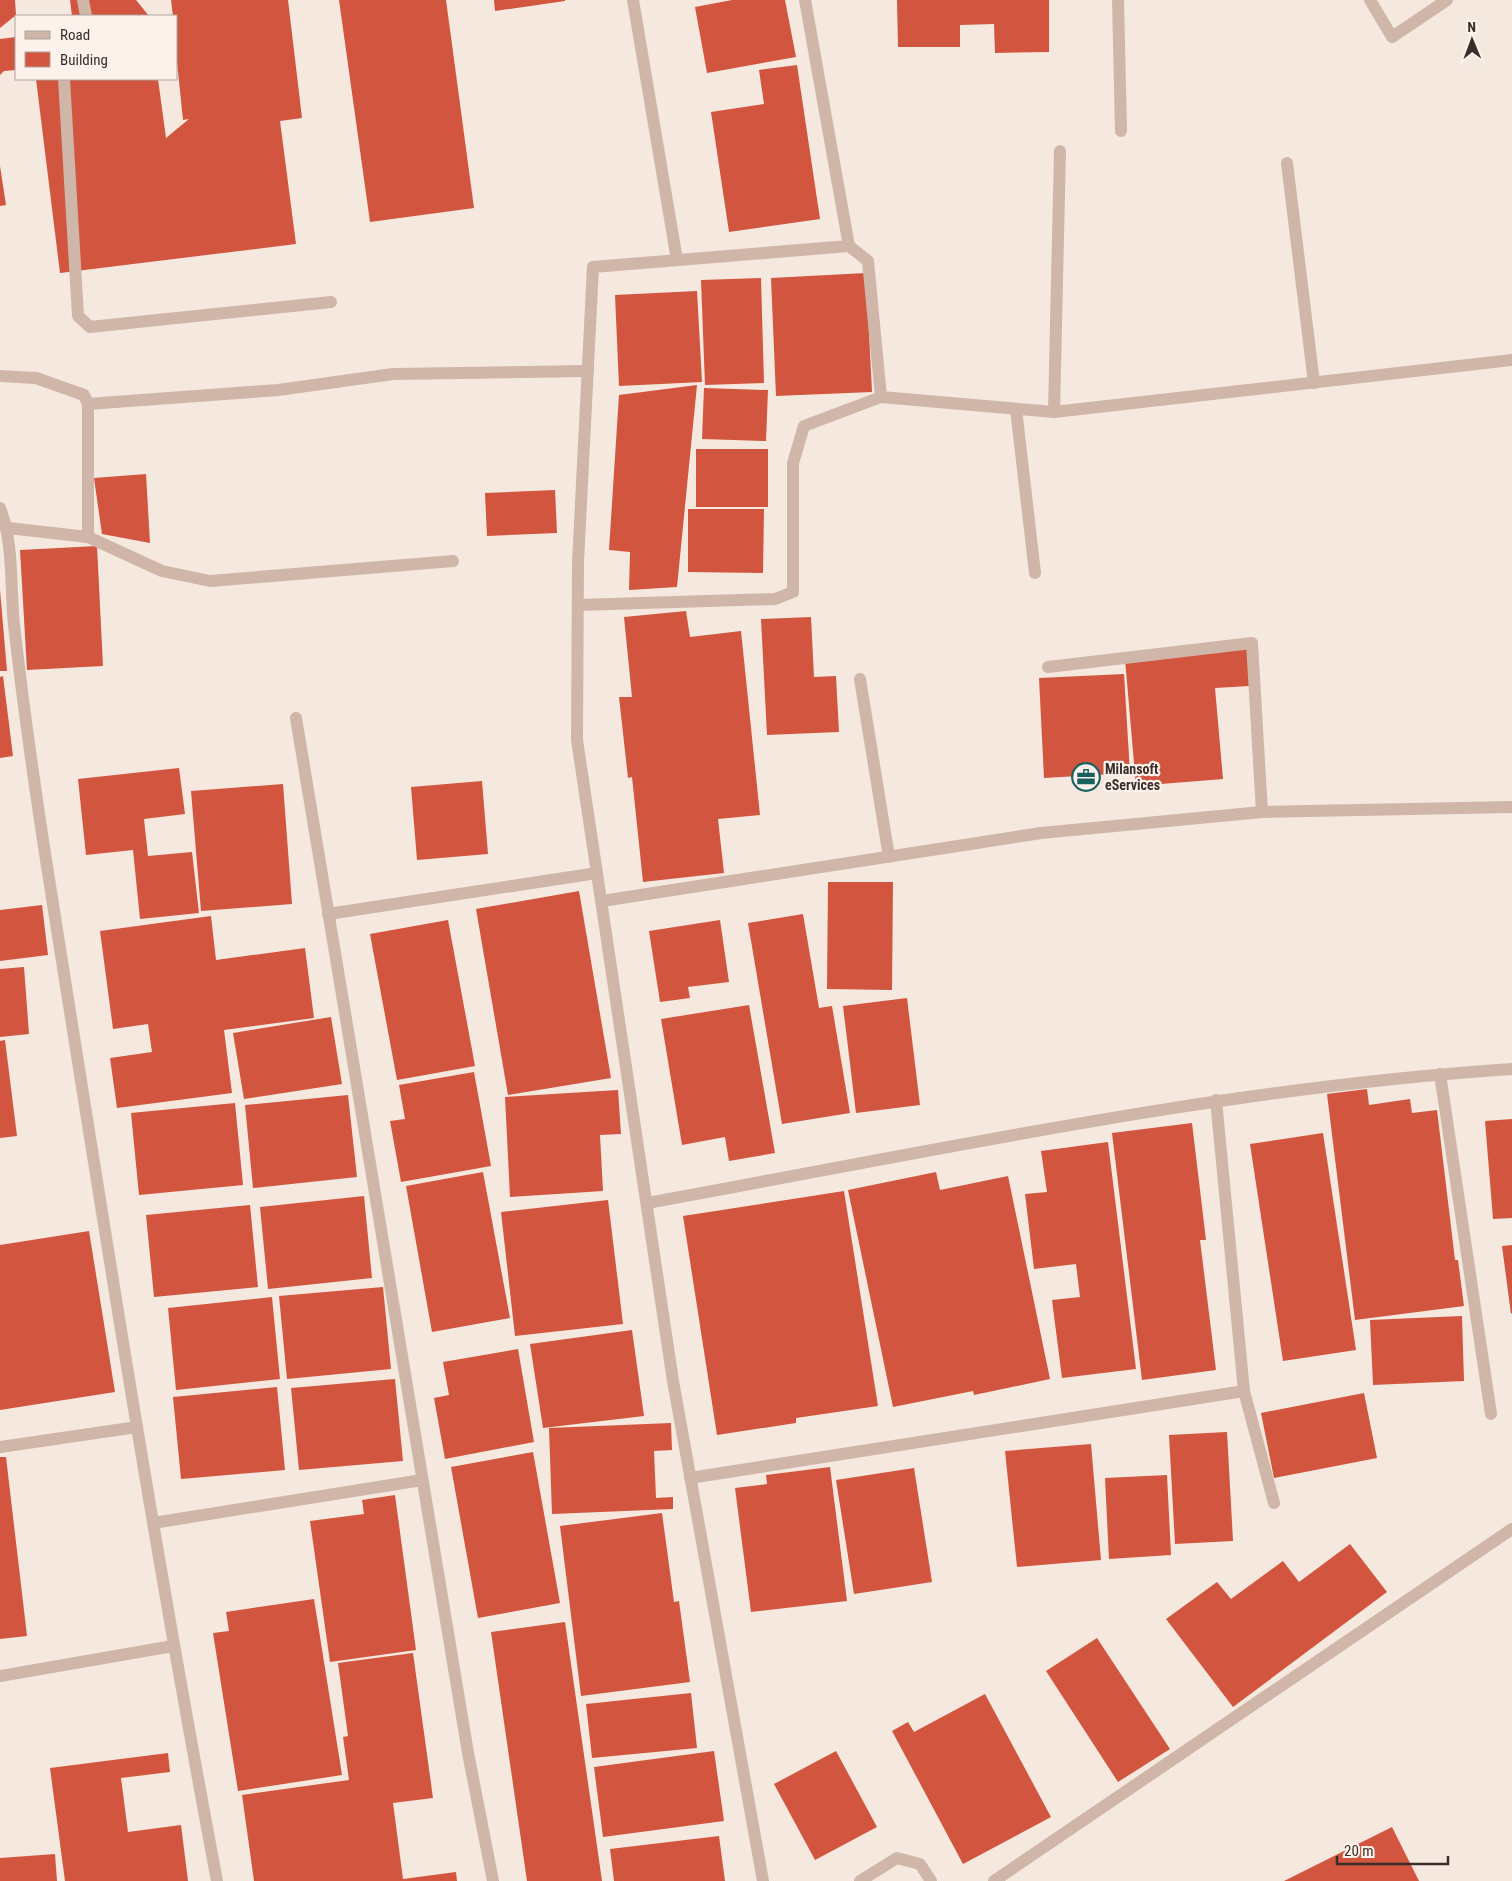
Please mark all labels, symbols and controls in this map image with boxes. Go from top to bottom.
legend [15,15,178,80]
north arrow [1447,15,1497,65]
text: N [1467,19,1476,35]
text: Road [60,26,90,44]
text: Building [60,51,108,69]
place label: Milansoft eServices [1105,761,1160,793]
office icon: Milansoft eServices [1071,762,1101,792]
scale bar [1337,1834,1448,1866]
text: 20 m [1344,1842,1374,1860]

